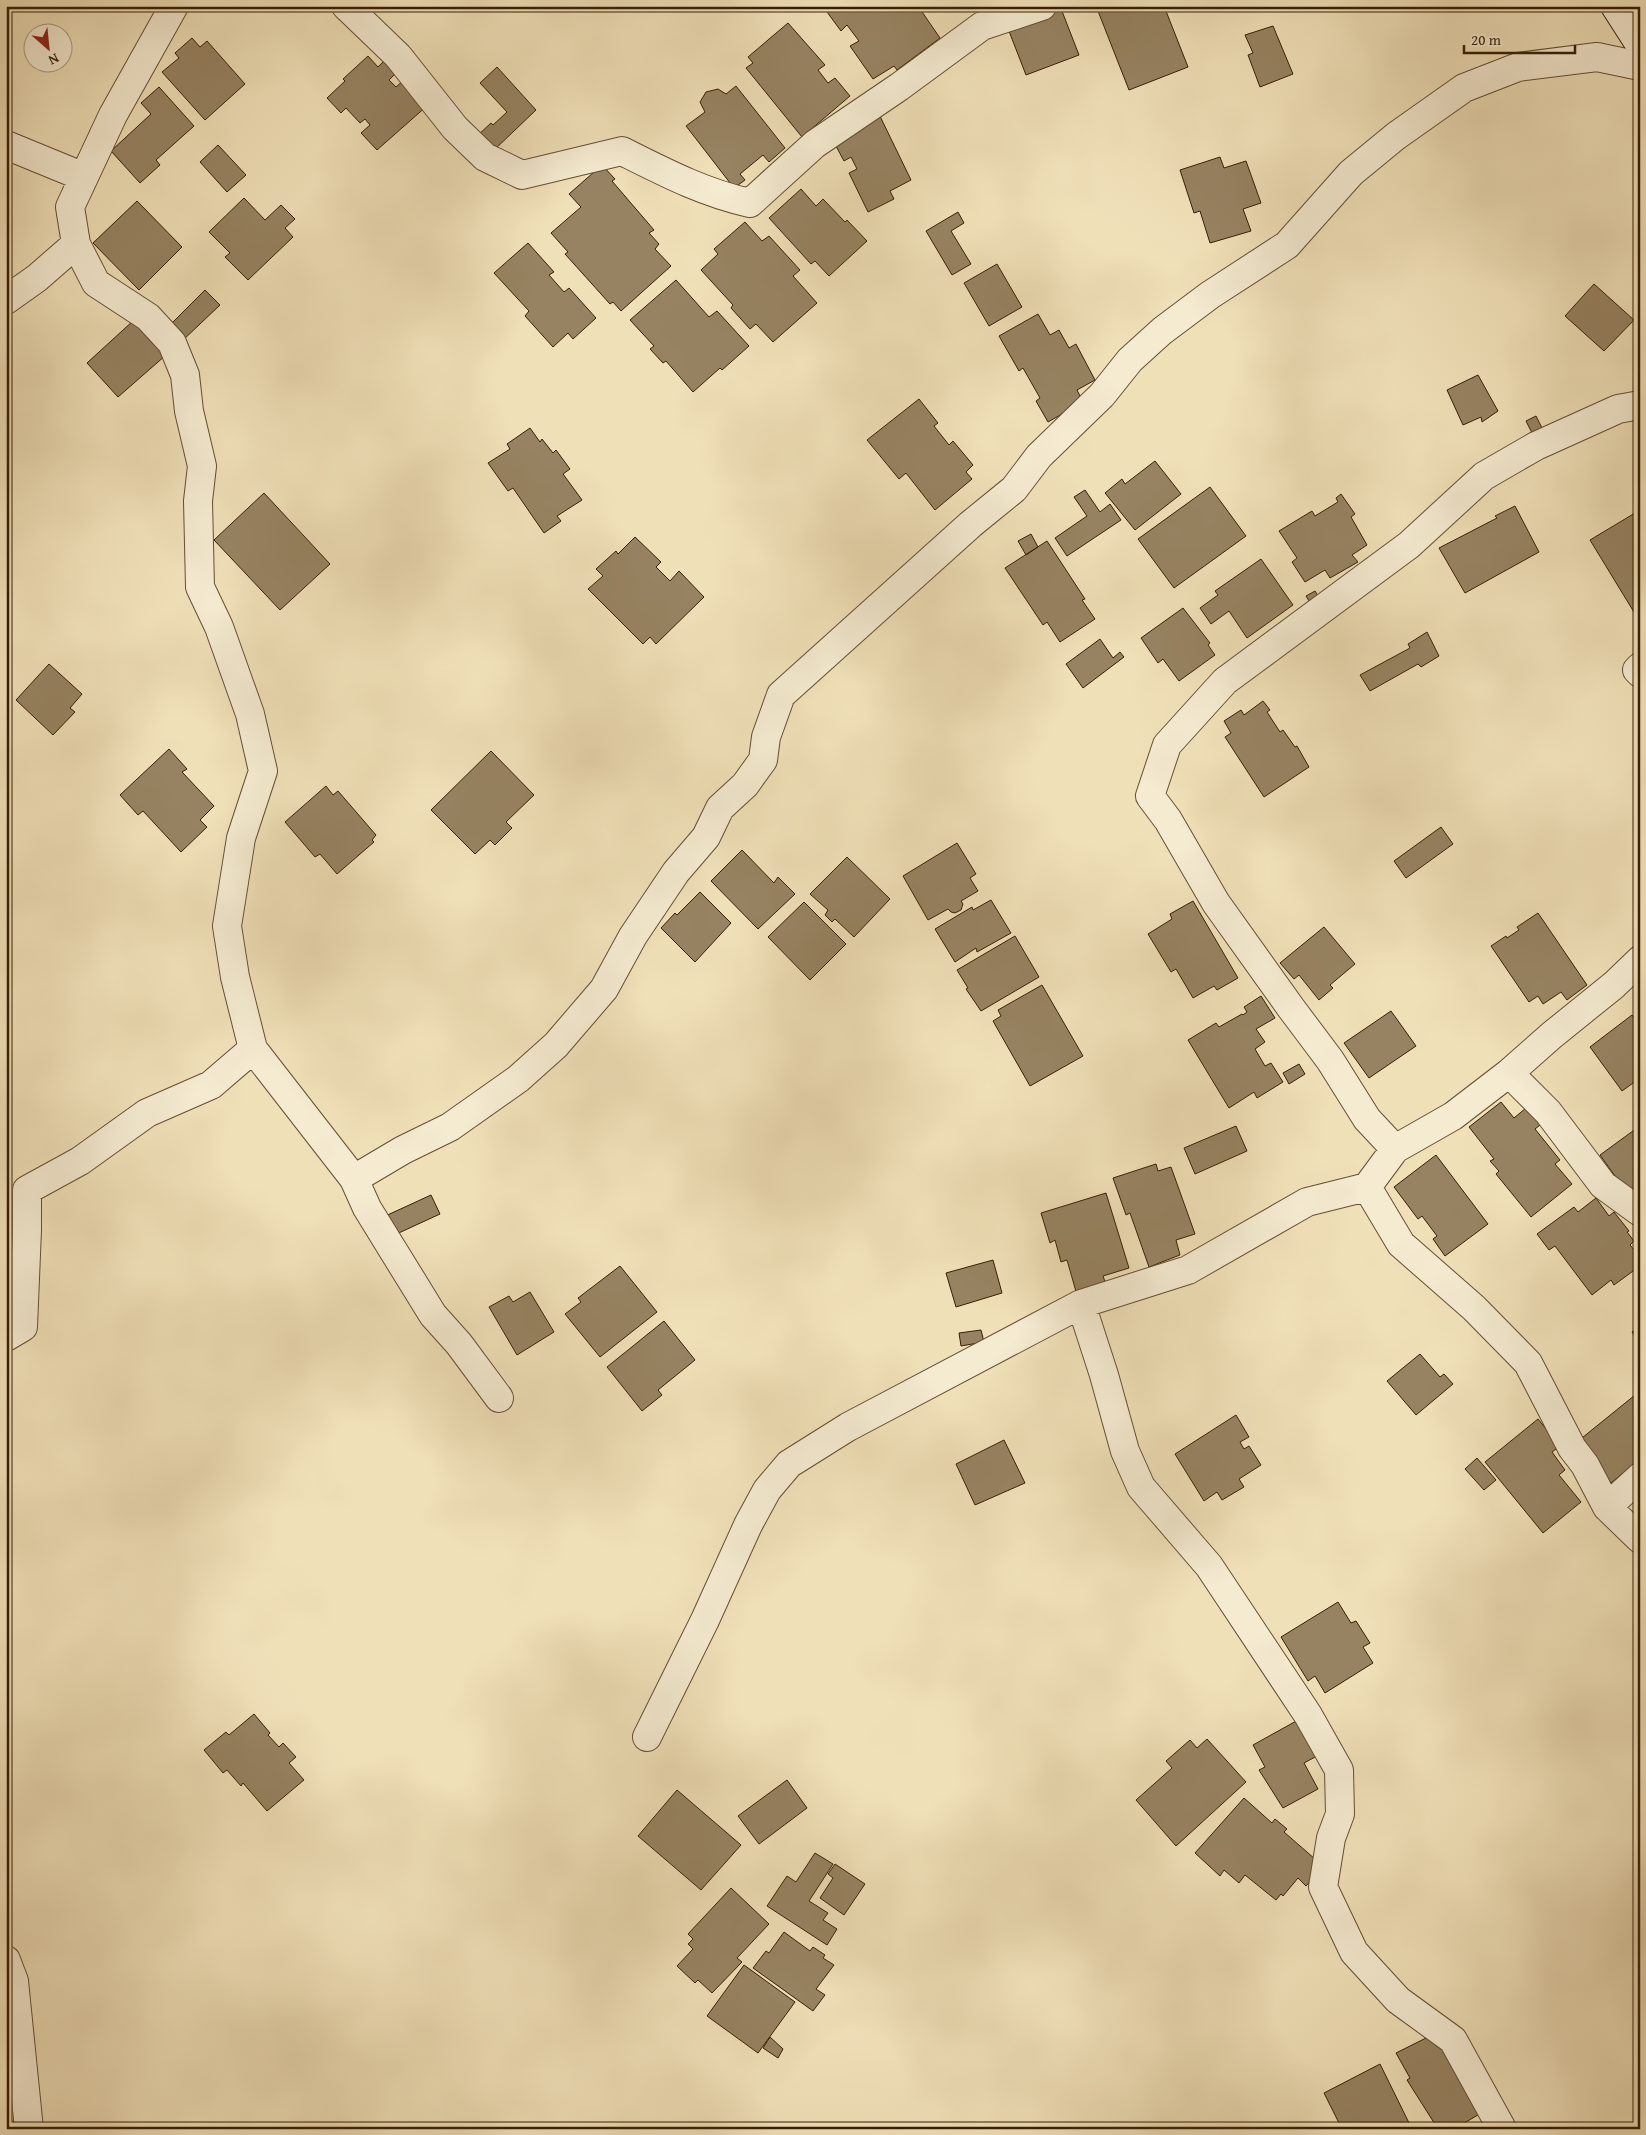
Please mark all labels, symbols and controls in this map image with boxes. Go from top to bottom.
north arrow [22,22,72,72]
scale bar [1464,22,1575,54]
text: 20 m [1471,29,1502,50]
text: N [45,49,63,71]

